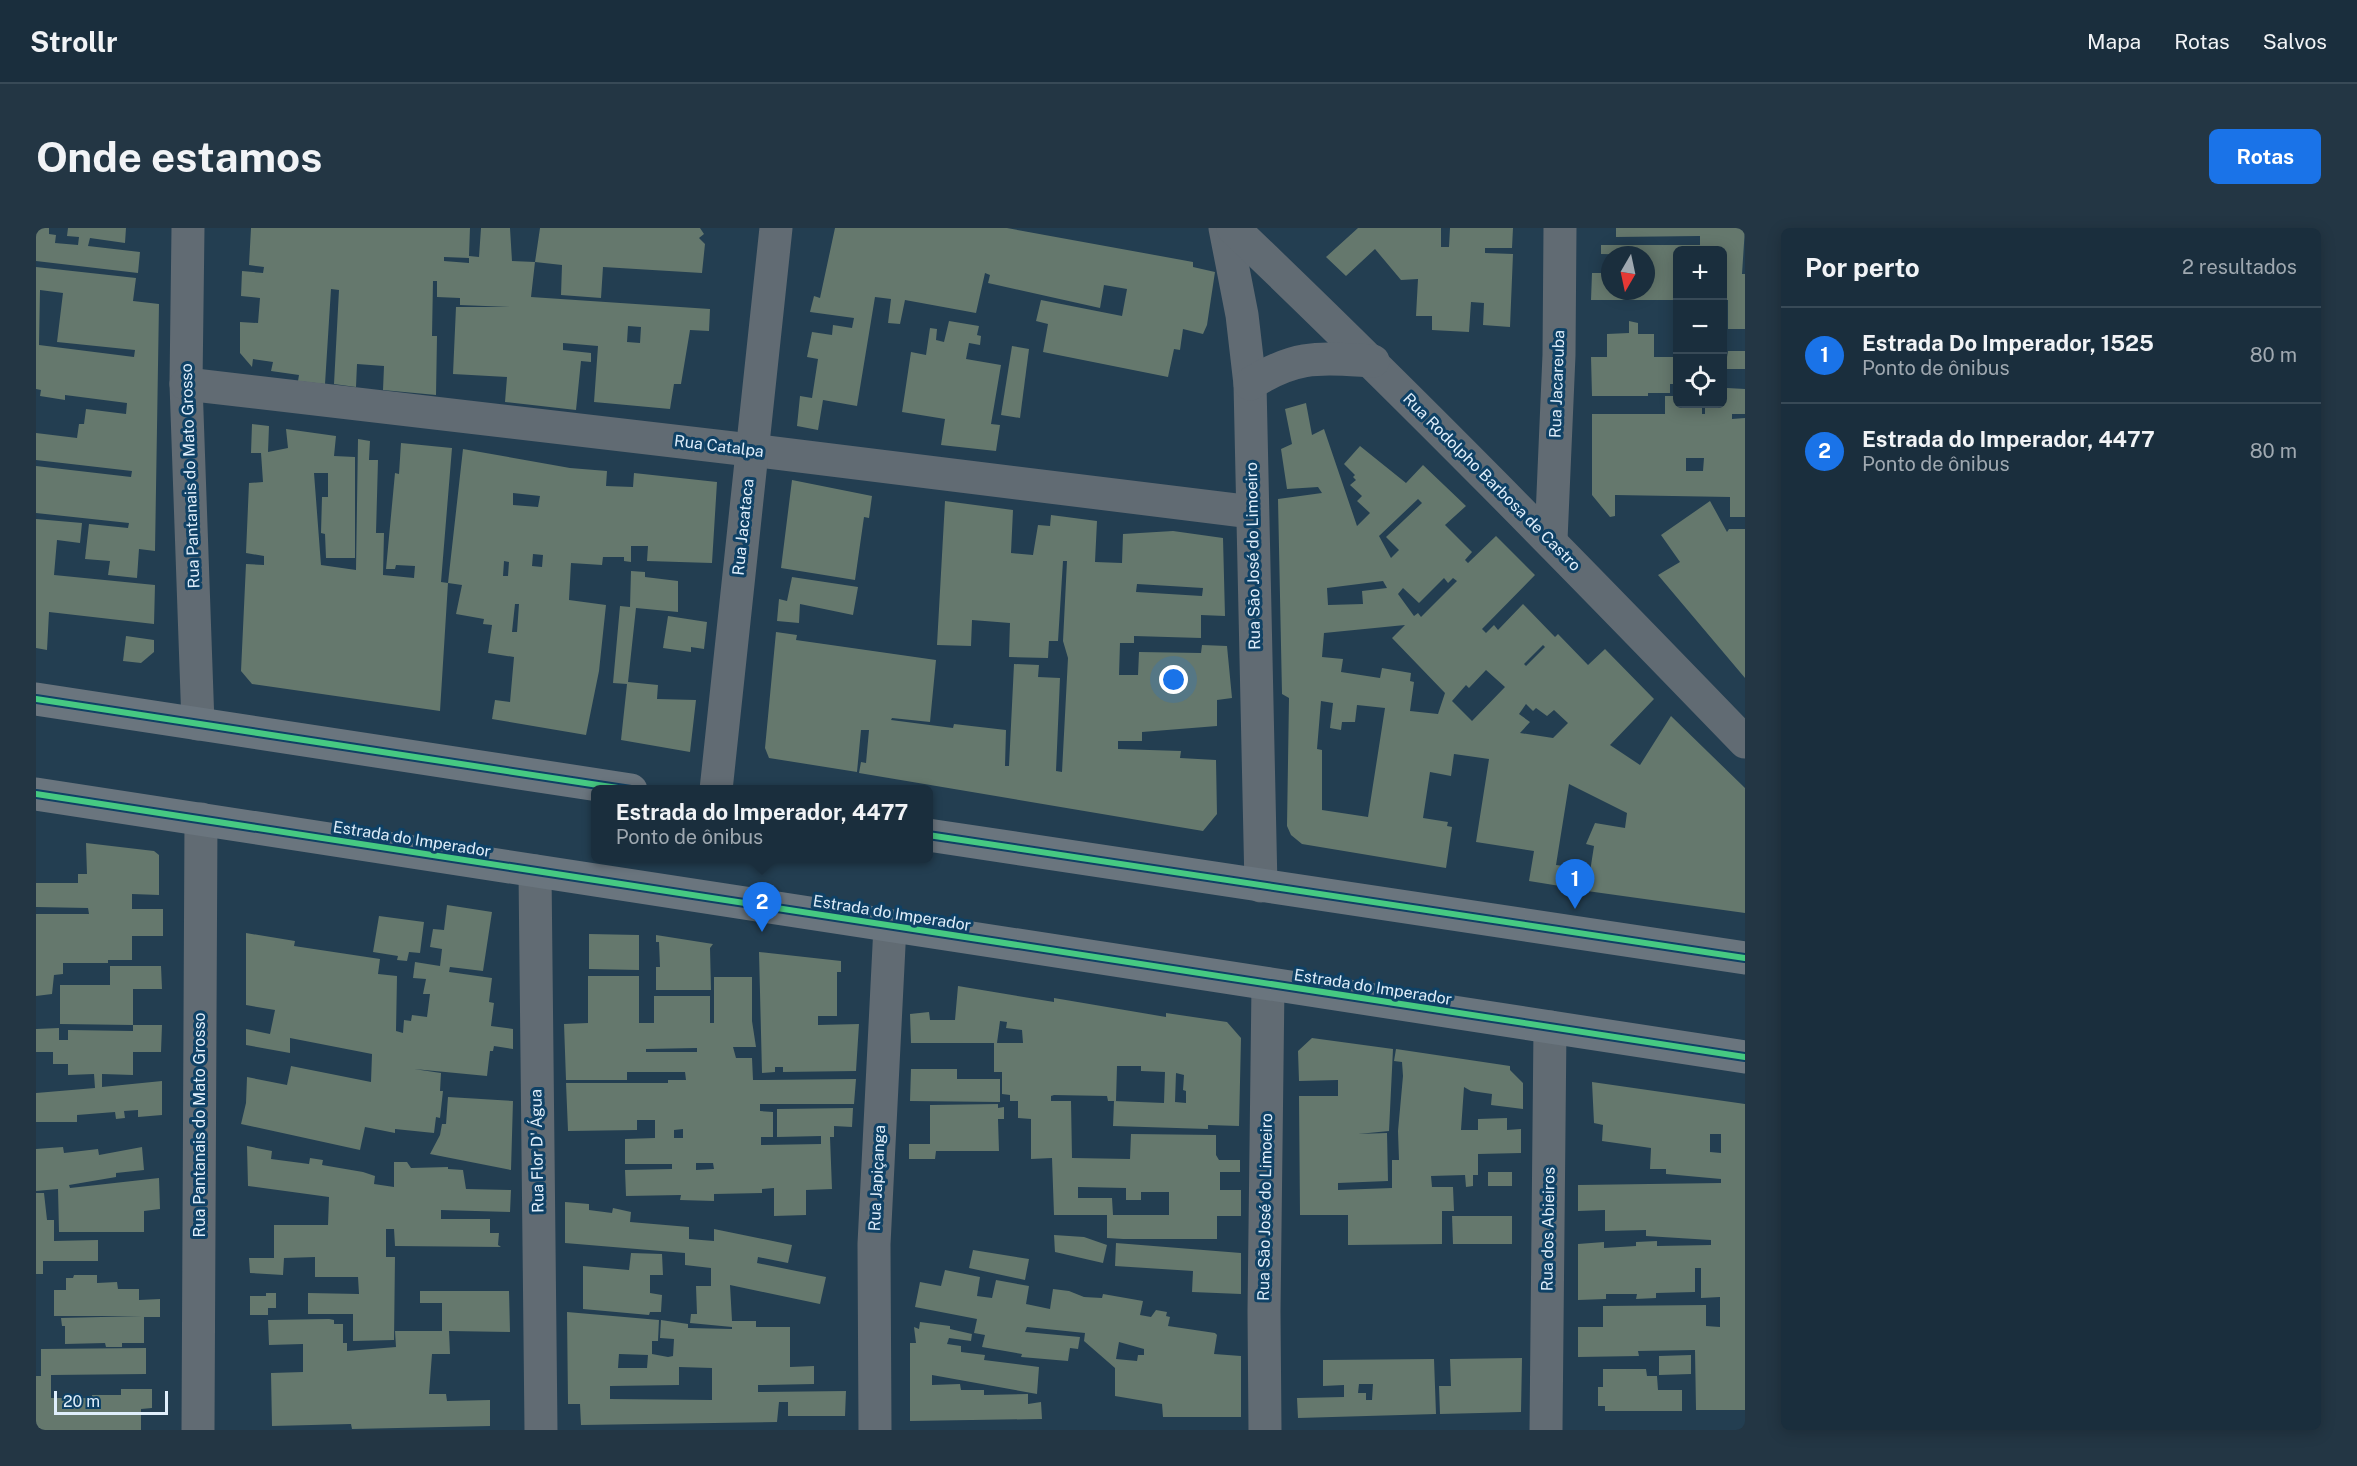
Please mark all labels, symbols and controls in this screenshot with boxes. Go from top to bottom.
text: Strollr [30,25,118,58]
text: Mapa [2087,29,2141,54]
text: Rotas [2174,29,2230,54]
text: Salvos [2263,29,2327,54]
button: Rotas [2209,129,2321,184]
text: Onde estamos [36,132,322,181]
north arrow [1601,246,1655,300]
map controls [1673,246,1727,408]
button: + [1673,246,1727,300]
text: Por perto [1805,252,1920,283]
text: 2 resultados [2182,255,2297,279]
button: − [1673,300,1727,354]
street label: Rua Jacareuba [1546,330,1568,438]
text: Estrada Do Imperador, 1525 [1862,330,2154,356]
text: 1 [1820,343,1829,367]
text: 80 m [2250,343,2297,367]
button: locate [1673,354,1727,408]
text: Ponto de ônibus [1862,356,2010,380]
street label: Rua Pantanais do Mato Grosso [177,363,203,589]
street label: Rua Rodolpho Barbosa de Castro [1399,389,1585,575]
text: Estrada do Imperador, 4477 [1862,426,2155,452]
street label: Rua Catalpa [673,431,765,461]
text: 2 [1818,439,1831,463]
text: 80 m [2250,439,2297,463]
text: Ponto de ônibus [1862,452,2010,476]
street label: Rua São José do Limoeiro [1242,462,1264,650]
street label: Rua Jacataca [728,478,758,576]
your location [1159,665,1188,694]
popup [591,785,933,863]
text: Estrada do Imperador, 4477 [616,799,908,825]
street label: Estrada do Imperador [332,817,492,861]
text: Ponto de ônibus [616,825,763,849]
pin: 1 [1556,860,1594,909]
pin: 2 [742,882,782,932]
street label: Estrada do Imperador [812,891,972,935]
street label: Estrada do Imperador [1293,965,1453,1009]
street label: Rua Pantanais do Mato Grosso [190,1012,209,1238]
street label: Rua Flor D' Água [525,1089,548,1213]
street label: Rua São José do Limoeiro [1254,1113,1276,1301]
street label: Rua Japiçanga [865,1124,889,1232]
street label: Rua dos Abieiros [1537,1167,1559,1291]
scale bar [54,1388,168,1416]
text: 20 m [63,1392,100,1411]

